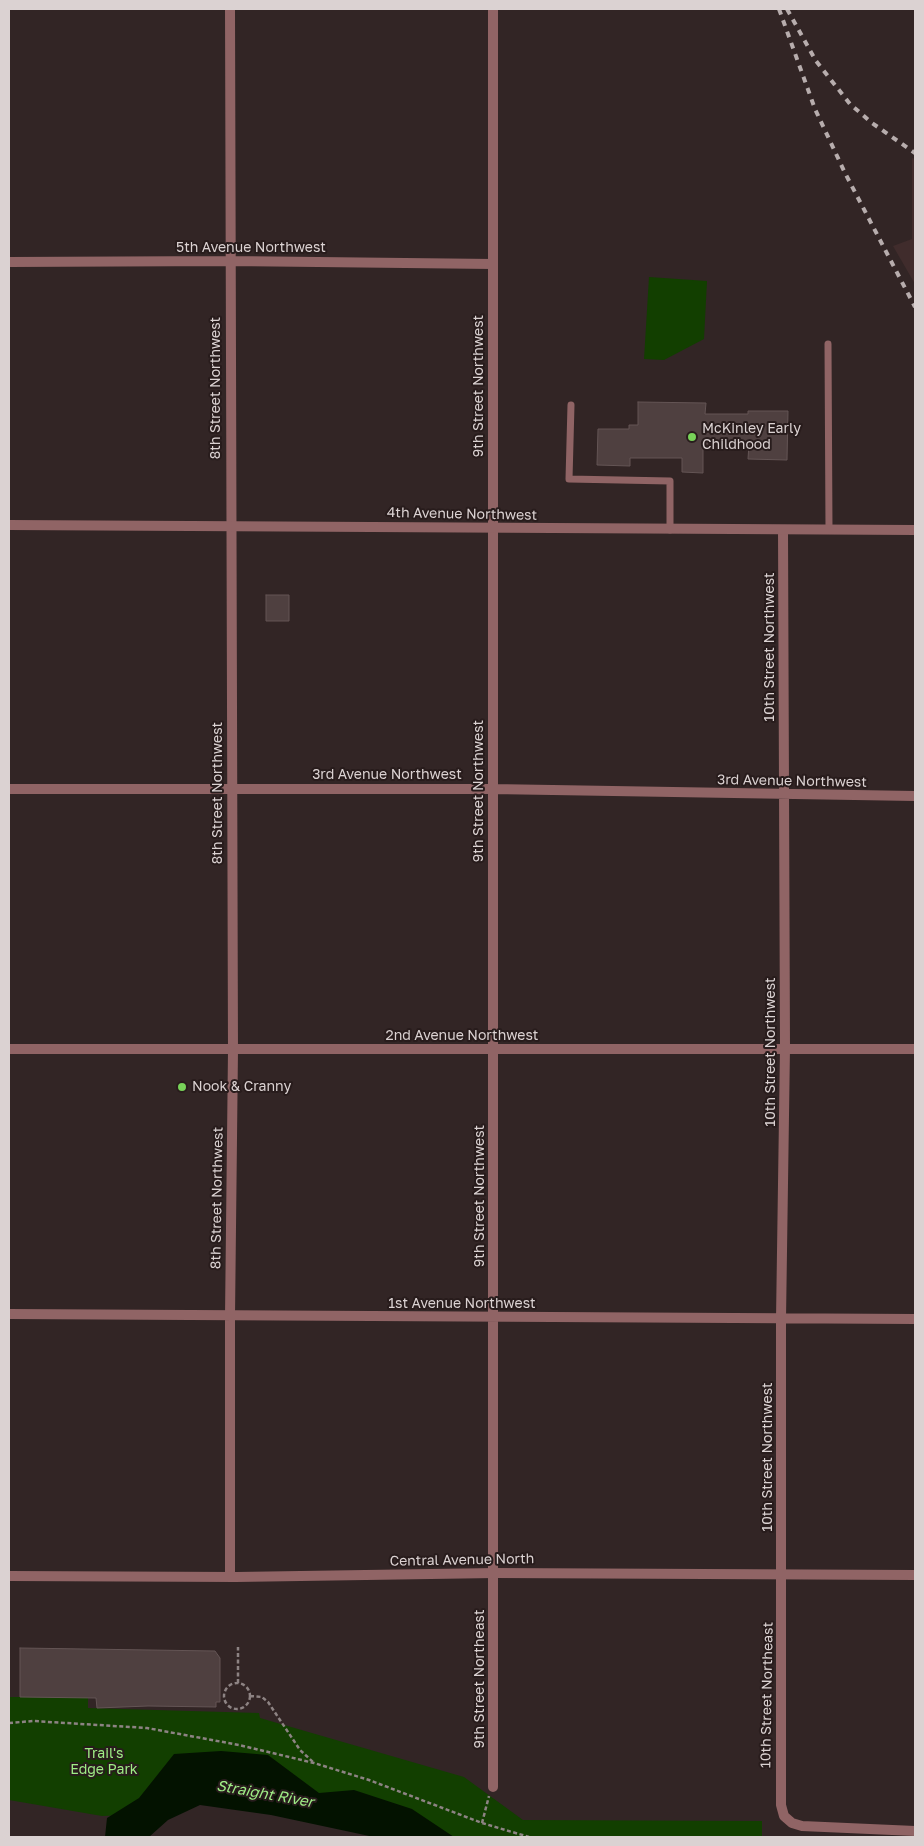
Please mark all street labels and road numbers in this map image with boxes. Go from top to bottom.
street label: 5th Avenue Northwest [176,240,326,256]
street label: 9th Street Northwest [471,315,487,457]
street label: 8th Street Northwest [208,317,224,459]
street label: 4th Avenue Northwest [387,504,537,524]
street label: 10th Street Northwest [762,572,778,722]
street label: 9th Street Northwest [471,720,487,862]
street label: 8th Street Northwest [210,722,226,864]
street label: 3rd Avenue Northwest [312,767,462,783]
street label: 3rd Avenue Northwest [717,771,867,791]
street label: 10th Street Northwest [763,977,779,1127]
street label: 2nd Avenue Northwest [386,1028,538,1044]
street label: 9th Street Northwest [472,1125,488,1267]
street label: 8th Street Northwest [207,1127,227,1269]
street label: 1st Avenue Northwest [388,1296,536,1312]
street label: 10th Street Northwest [760,1382,776,1532]
street label: Central Avenue North [389,1550,535,1570]
street label: 9th Street Northeast [472,1609,488,1749]
street label: 10th Street Northeast [757,1622,777,1768]

